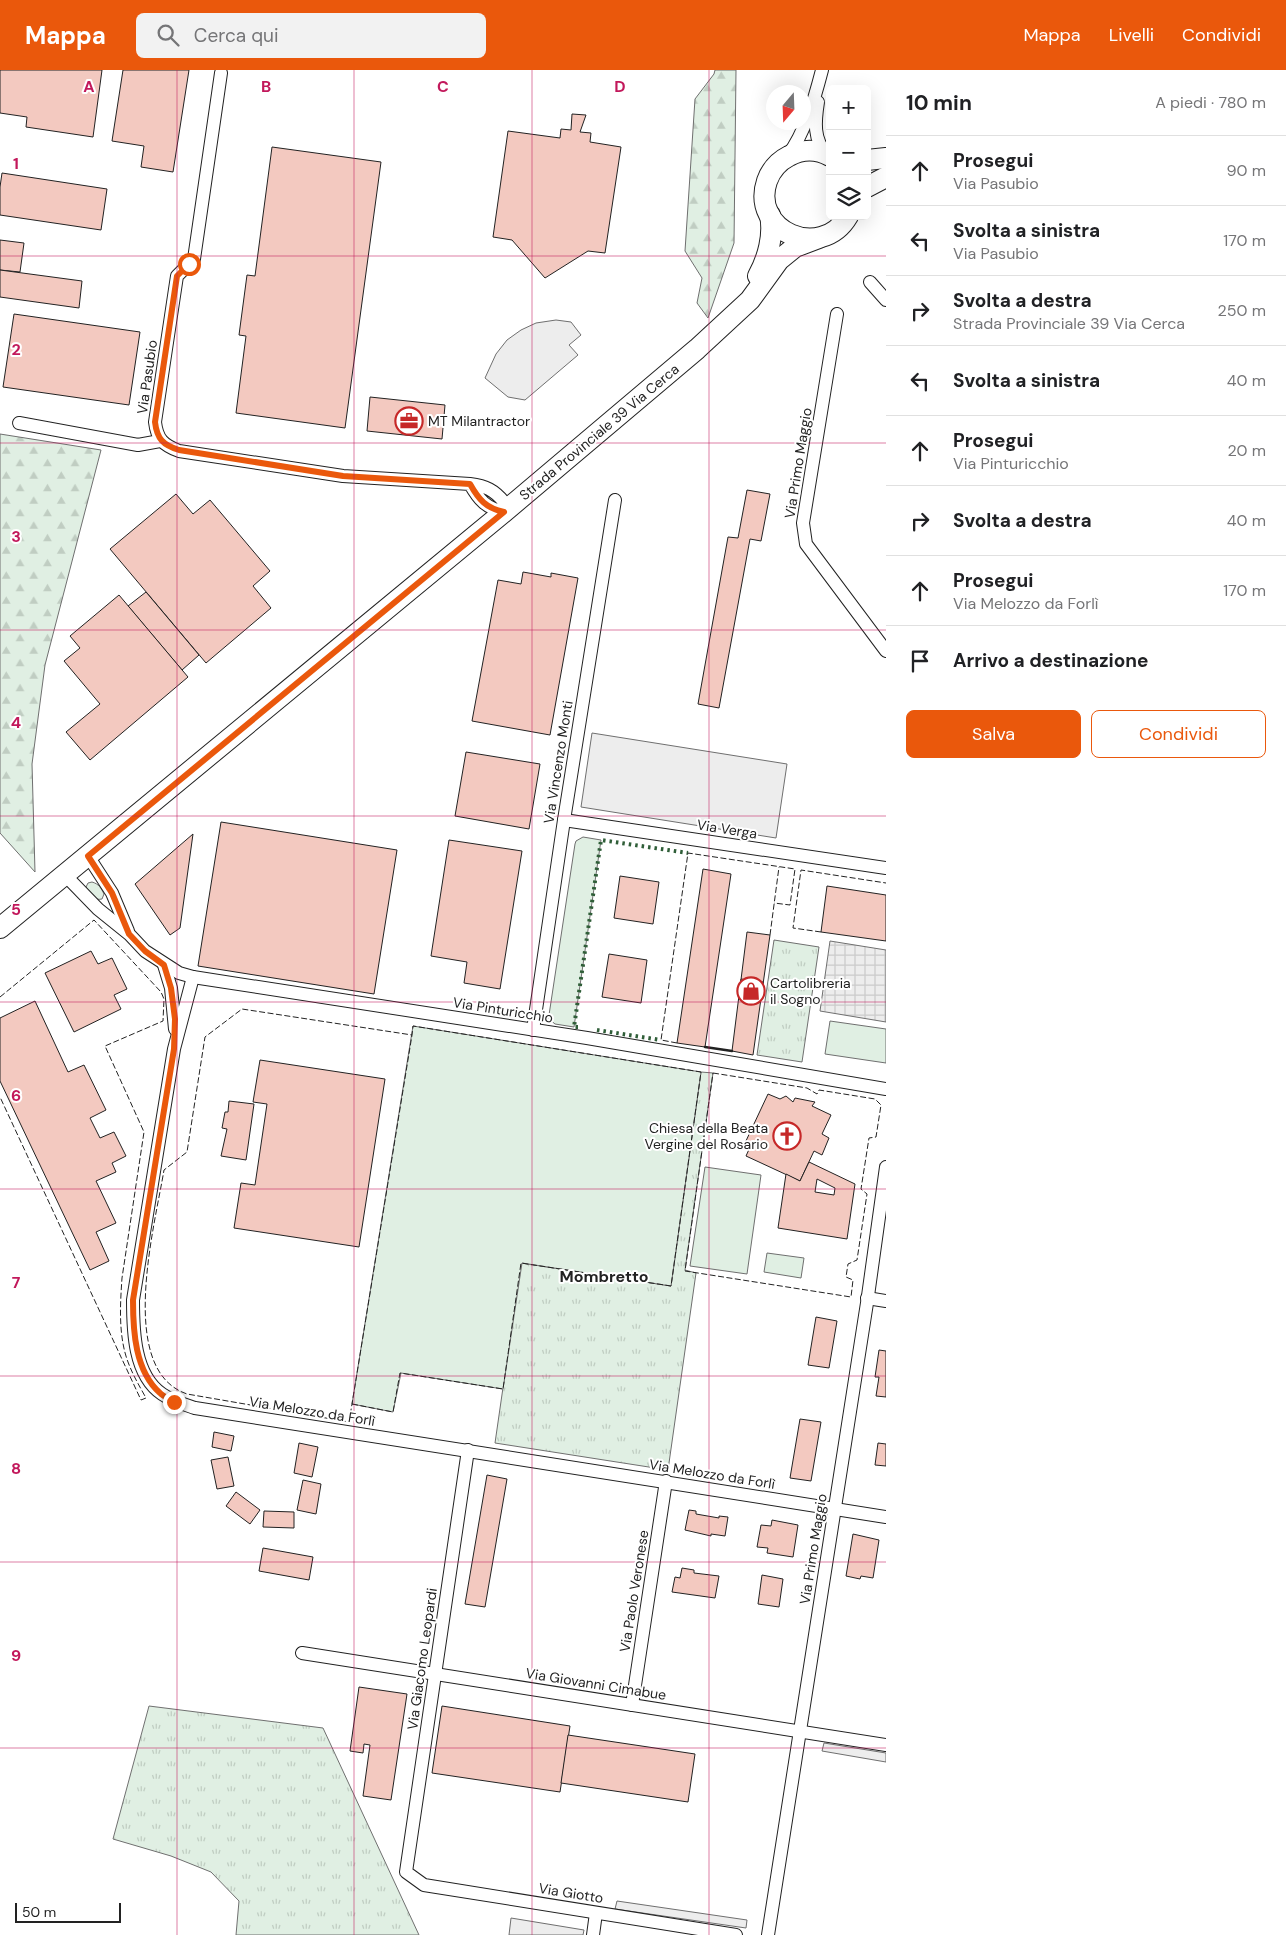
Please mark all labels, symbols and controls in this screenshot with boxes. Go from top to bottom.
search box [136,13,486,58]
text: Mappa [25,20,106,51]
icon: search [154,21,182,49]
text: Cerca qui [194,23,279,48]
text: Mappa [1023,23,1081,47]
text: Livelli [1109,23,1154,47]
text: Condividi [1182,23,1261,47]
text: A [83,76,95,97]
text: B [261,76,271,97]
text: C [437,76,449,97]
text: D [614,76,626,97]
north arrow [766,85,811,130]
map controls [826,85,871,220]
button: + [826,85,871,130]
text: 10 min [906,89,972,117]
text: A piedi · 780 m [1155,92,1266,113]
button: − [826,130,871,175]
text: Prosegui [953,148,1033,173]
text: 1 [13,153,19,174]
icon: ahead [906,157,934,185]
text: 90 m [1226,160,1266,181]
text: Via Pasubio [953,173,1039,194]
button: layers [826,175,871,220]
text: Svolta a sinistra [953,218,1100,243]
icon: left [906,227,934,255]
text: 170 m [1223,230,1266,251]
text: Via Pasubio [953,243,1039,264]
route start [178,253,201,276]
text: Svolta a destra [953,288,1092,313]
icon: right [906,297,934,325]
text: 250 m [1218,300,1266,321]
text: Strada Provinciale 39 Via Cerca [953,313,1185,334]
text: 2 [11,339,21,360]
street label: Via Pasubio [133,339,161,415]
street label: Strada Provinciale 39 Via Cerca [515,360,683,504]
icon: left [906,367,934,395]
text: Svolta a sinistra [953,368,1100,393]
text: 40 m [1227,370,1266,391]
office icon: MT Milantractor [394,406,424,436]
street label: Via Primo Maggio [780,406,816,520]
place label: MT Milantractor [428,412,530,430]
text: Prosegui [953,428,1033,453]
icon: ahead [906,437,934,465]
text: 20 m [1227,440,1266,461]
text: Via Pinturicchio [953,453,1069,474]
icon: right [906,507,934,535]
text: Svolta a destra [953,508,1092,533]
text: 40 m [1227,510,1266,531]
text: 3 [11,526,21,547]
text: Prosegui [953,568,1033,593]
icon: ahead [906,577,934,605]
text: 170 m [1223,580,1266,601]
text: Via Melozzo da Forlì [953,593,1098,614]
icon: arrive [906,647,934,675]
text: Arrivo a destinazione [953,648,1148,673]
street label: Via Vincenzo Monti [539,699,577,825]
button: Salva [906,710,1081,758]
button: Condividi [1091,710,1266,758]
text: 4 [11,712,21,733]
street label: Via Verga [696,815,758,843]
text: 5 [11,899,21,920]
place label: Cartolibreria il Sogno [770,974,851,1008]
shop icon: Cartolibreria il Sogno [736,976,766,1006]
street label: Via Pinturicchio [452,993,554,1027]
text: 6 [11,1085,21,1106]
place label: Chiesa della Beata Vergine del Rosario [644,1119,768,1153]
church icon: Chiesa della Beata Vergine del Rosario [772,1121,802,1151]
district label: Mombretto [560,1266,648,1287]
text: 7 [12,1272,21,1293]
route end [163,1391,186,1414]
street label: Via Melozzo da Forlì [248,1392,377,1430]
street label: Via Melozzo da Forlì [648,1455,777,1493]
text: 8 [11,1458,21,1479]
street label: Via Primo Maggio [795,1492,831,1606]
street label: Via Paolo Veronese [615,1529,653,1653]
street label: Via Giacomo Leopardi [403,1587,441,1731]
text: 9 [11,1645,21,1666]
street label: Via Giovanni Cimabue [524,1664,668,1704]
street label: Via Giotto [537,1879,605,1907]
scale bar [15,1900,121,1923]
text: 50 m [22,1903,56,1921]

